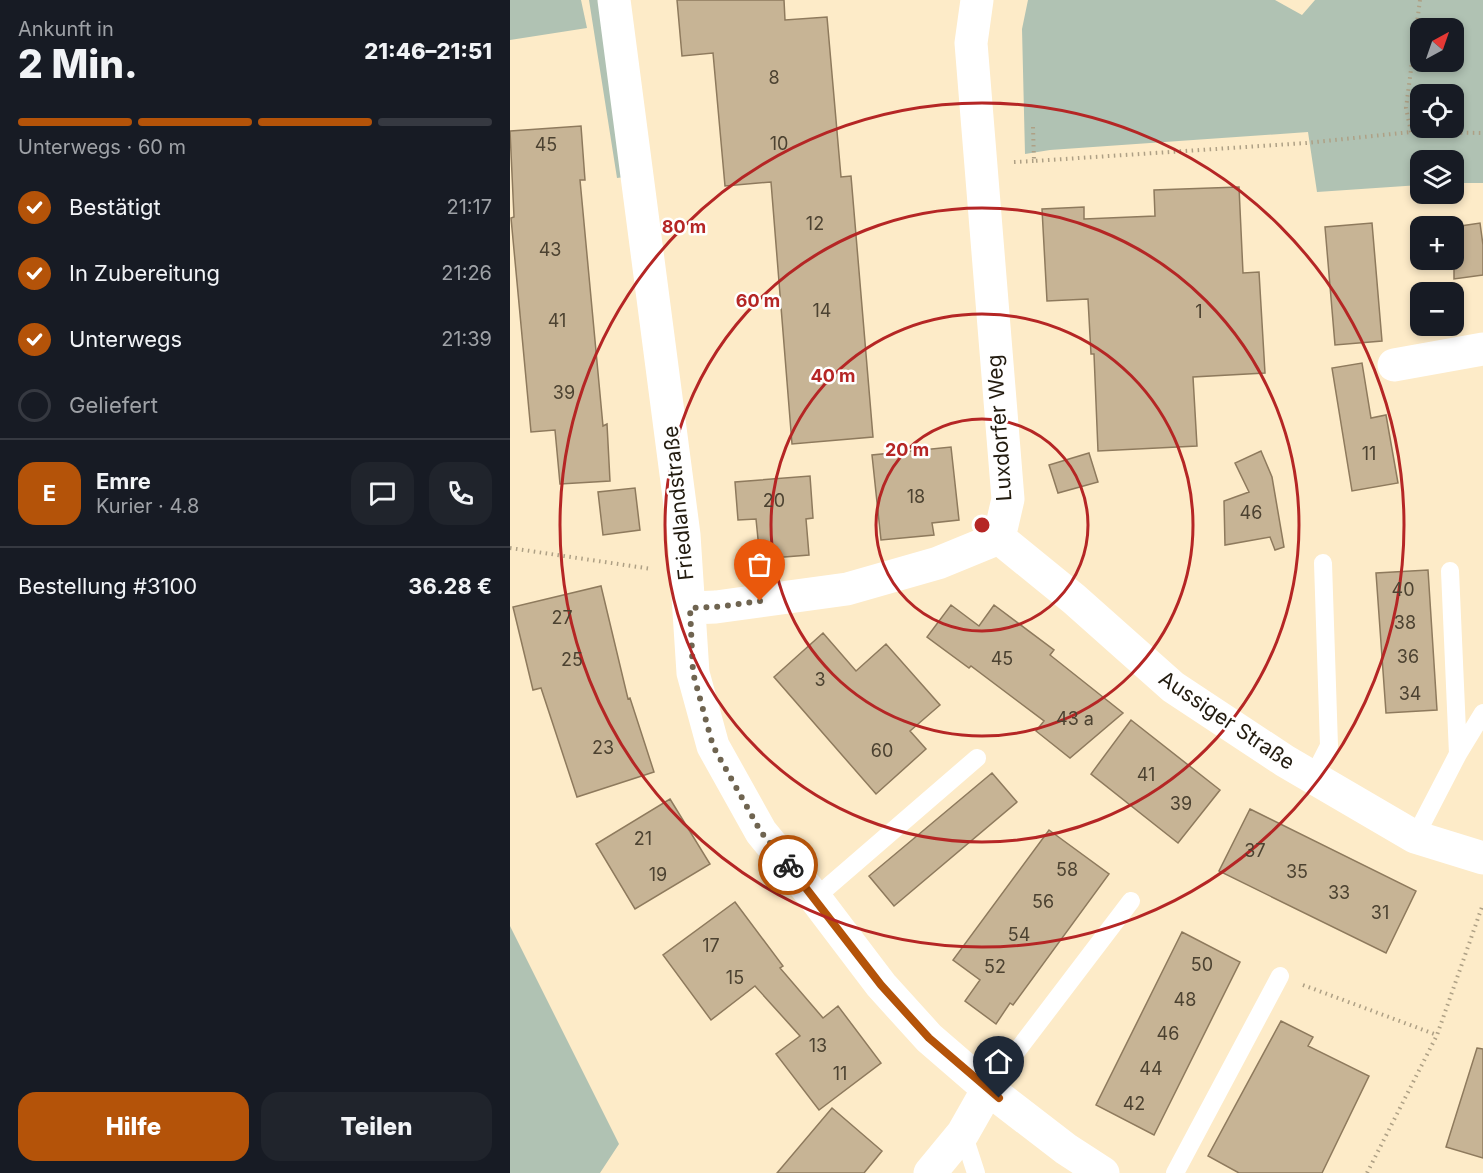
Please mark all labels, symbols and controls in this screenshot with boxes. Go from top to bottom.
text: Ankunft in [18,17,114,41]
north arrow [1410,18,1464,72]
map controls [1410,18,1464,336]
text: 21:46–21:51 [364,38,492,64]
text: 2 Min. [18,40,138,87]
house number: 8 [768,67,780,88]
button: locate [1410,84,1464,138]
house number: 10 [770,133,788,154]
house number: 45 [535,134,557,155]
text: Unterwegs · 60 m [18,135,186,159]
button: layers [1410,150,1464,204]
icon: check [18,191,51,224]
text: Bestätigt [69,194,161,220]
text: 21:17 [446,195,492,219]
house number: 12 [806,213,824,234]
text: 80 m [662,216,706,237]
button: + [1410,216,1464,270]
house number: 43 [539,239,561,260]
icon: check [18,257,51,290]
text: In Zubereitung [69,260,220,286]
text: 21:26 [441,261,492,285]
button: − [1410,282,1464,336]
text: 60 m [736,290,780,311]
house number: 14 [813,300,831,321]
house number: 1 [1195,301,1203,322]
house number: 41 [548,310,566,331]
icon: check [18,323,51,356]
text: Unterwegs [69,326,182,352]
text: 21:39 [441,327,492,351]
street label: Luxdorfer Weg [981,354,1017,502]
text: 40 m [811,365,856,386]
house number: 39 [553,382,575,403]
text: Geliefert [69,392,158,418]
street label: Friedlandstraße [657,425,699,581]
text: 20 m [885,439,929,460]
house number: 11 [1362,443,1376,464]
button: chat [351,462,414,525]
button: phone [429,462,492,525]
text: Emre [96,468,151,494]
text: E [43,480,56,506]
house number: 18 [907,486,925,507]
house number: 20 [763,490,785,511]
text: Kurier · 4.8 [96,494,199,518]
house number: 46 [1240,502,1262,523]
centre of rings [972,515,992,535]
pin [734,539,785,601]
icon: bag [743,548,776,581]
text: Bestellung #3100 [18,573,197,599]
text: 36.28 € [408,573,492,599]
house number: 40 [1392,579,1414,600]
house number: 27 [551,607,573,628]
house number: 38 [1394,612,1416,633]
house number: 36 [1397,646,1419,667]
house number: 45 [991,648,1013,669]
house number: 25 [561,649,583,670]
street label: Aussiger Straße [1154,665,1300,775]
house number: 3 [814,669,826,690]
house number: 34 [1399,683,1421,704]
house number: 43 a [1056,708,1094,729]
house number: 23 [592,737,614,758]
house number: 60 [871,740,893,761]
house number: 41 [1137,764,1155,785]
house number: 39 [1170,793,1192,814]
house number: 21 [634,828,652,849]
courier [758,835,818,895]
house number: 37 [1244,840,1266,861]
icon: bike [772,849,805,882]
house number: 58 [1056,859,1078,880]
house number: 35 [1286,861,1308,882]
house number: 19 [649,864,667,885]
house number: 33 [1328,882,1350,903]
house number: 56 [1032,891,1054,912]
house number: 31 [1371,902,1389,923]
house number: 54 [1008,924,1030,945]
house number: 17 [702,935,720,956]
house number: 50 [1191,954,1213,975]
house number: 52 [984,956,1006,977]
house number: 15 [726,967,744,988]
house number: 48 [1174,989,1196,1010]
house number: 46 [1157,1023,1179,1044]
house number: 13 [809,1035,827,1056]
pin [973,1036,1024,1098]
icon: home [982,1045,1015,1078]
house number: 44 [1139,1058,1163,1079]
house number: 11 [833,1063,847,1084]
button: Hilfe [18,1092,249,1161]
button: Teilen [261,1092,492,1161]
house number: 42 [1123,1093,1145,1114]

